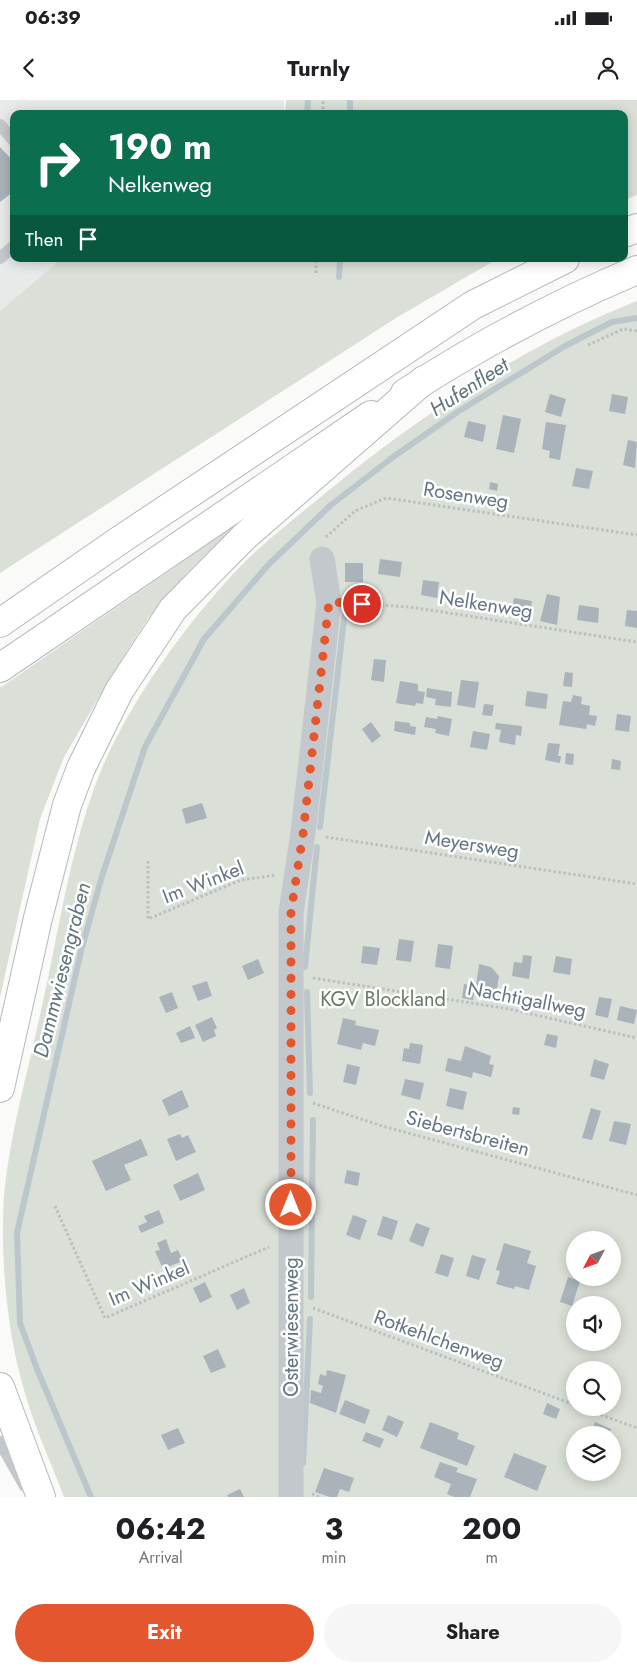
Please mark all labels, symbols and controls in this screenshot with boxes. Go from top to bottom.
text: 06:39 [25,4,81,31]
text: Turnly [287,52,350,84]
icon: back [15,54,43,82]
icon: person [594,54,622,82]
text: 190 m [108,122,212,172]
icon: right [25,130,90,195]
text: Nelkenweg [108,168,212,200]
icon: arrive [74,225,102,253]
text: Then [25,226,64,253]
water label: Hufenfleet [424,350,515,424]
street label: Rosenweg [421,474,511,517]
pin [341,583,383,625]
street label: Nelkenweg [437,583,535,626]
icon: arrive [348,590,376,618]
street label: Meyersweg [423,823,521,866]
street label: Im Winkel [158,854,248,911]
water label: Dammwiesengraben [26,879,98,1061]
street label: Nachtigallweg [465,974,589,1025]
park label: KGV Blockland [320,985,446,1014]
street label: Siebertsbreiten [403,1103,533,1164]
position arrow [264,1178,316,1230]
north arrow [566,1231,621,1286]
map controls [566,1231,621,1481]
street label: Im Winkel [104,1253,194,1313]
street label: Osterwiesenweg [277,1257,306,1397]
button: sound [566,1296,621,1351]
street label: Rotkehlchenweg [370,1302,508,1376]
button: search [566,1361,621,1416]
button: layers [566,1426,621,1481]
text: 06:42 [116,1507,206,1550]
text: 3 [325,1507,343,1550]
text: 200 [462,1507,521,1550]
text: Arrival [139,1546,183,1569]
text: min [321,1546,346,1569]
text: m [485,1546,498,1569]
button: Exit [15,1604,314,1662]
button: Share [324,1604,622,1662]

